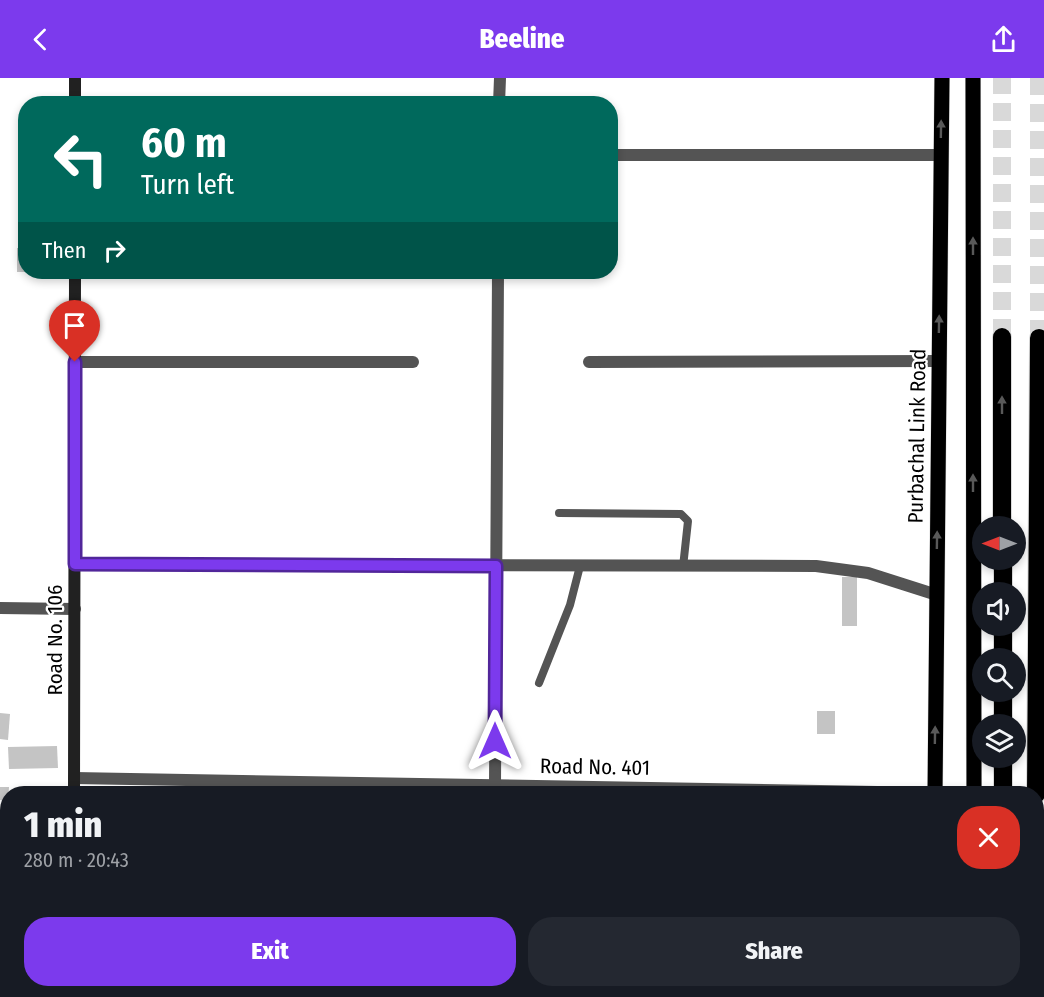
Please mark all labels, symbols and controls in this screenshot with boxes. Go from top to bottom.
icon: back [24,23,57,56]
text: Beeline [479,23,565,55]
icon: share [987,23,1020,56]
text: 60 m [141,118,227,168]
icon: left [42,120,120,198]
one-way arrow [936,120,946,139]
text: Turn left [141,169,234,201]
icon: right [98,234,131,267]
one-way arrow [968,236,978,255]
text: Then [42,237,86,264]
pin [49,300,100,362]
icon: arrive [58,309,91,342]
one-way arrow [934,315,944,334]
street label: Purbachal Link Road [902,348,932,524]
one-way arrow [997,396,1007,415]
one-way arrow [968,473,978,492]
north arrow [972,516,1026,570]
map controls [972,516,1026,768]
one-way arrow [932,531,942,550]
button: sound [972,582,1026,636]
street label: Road No. 106 [42,585,68,696]
button: search [972,648,1026,702]
position arrow [463,709,527,773]
button: layers [972,714,1026,768]
one-way arrow [930,726,940,745]
street label: Road No. 401 [540,753,650,781]
text: 1 min [24,803,102,847]
button: close [957,806,1020,869]
text: 280 m · 20:43 [24,848,129,872]
button: Exit [24,917,516,986]
button: Share [528,917,1020,986]

